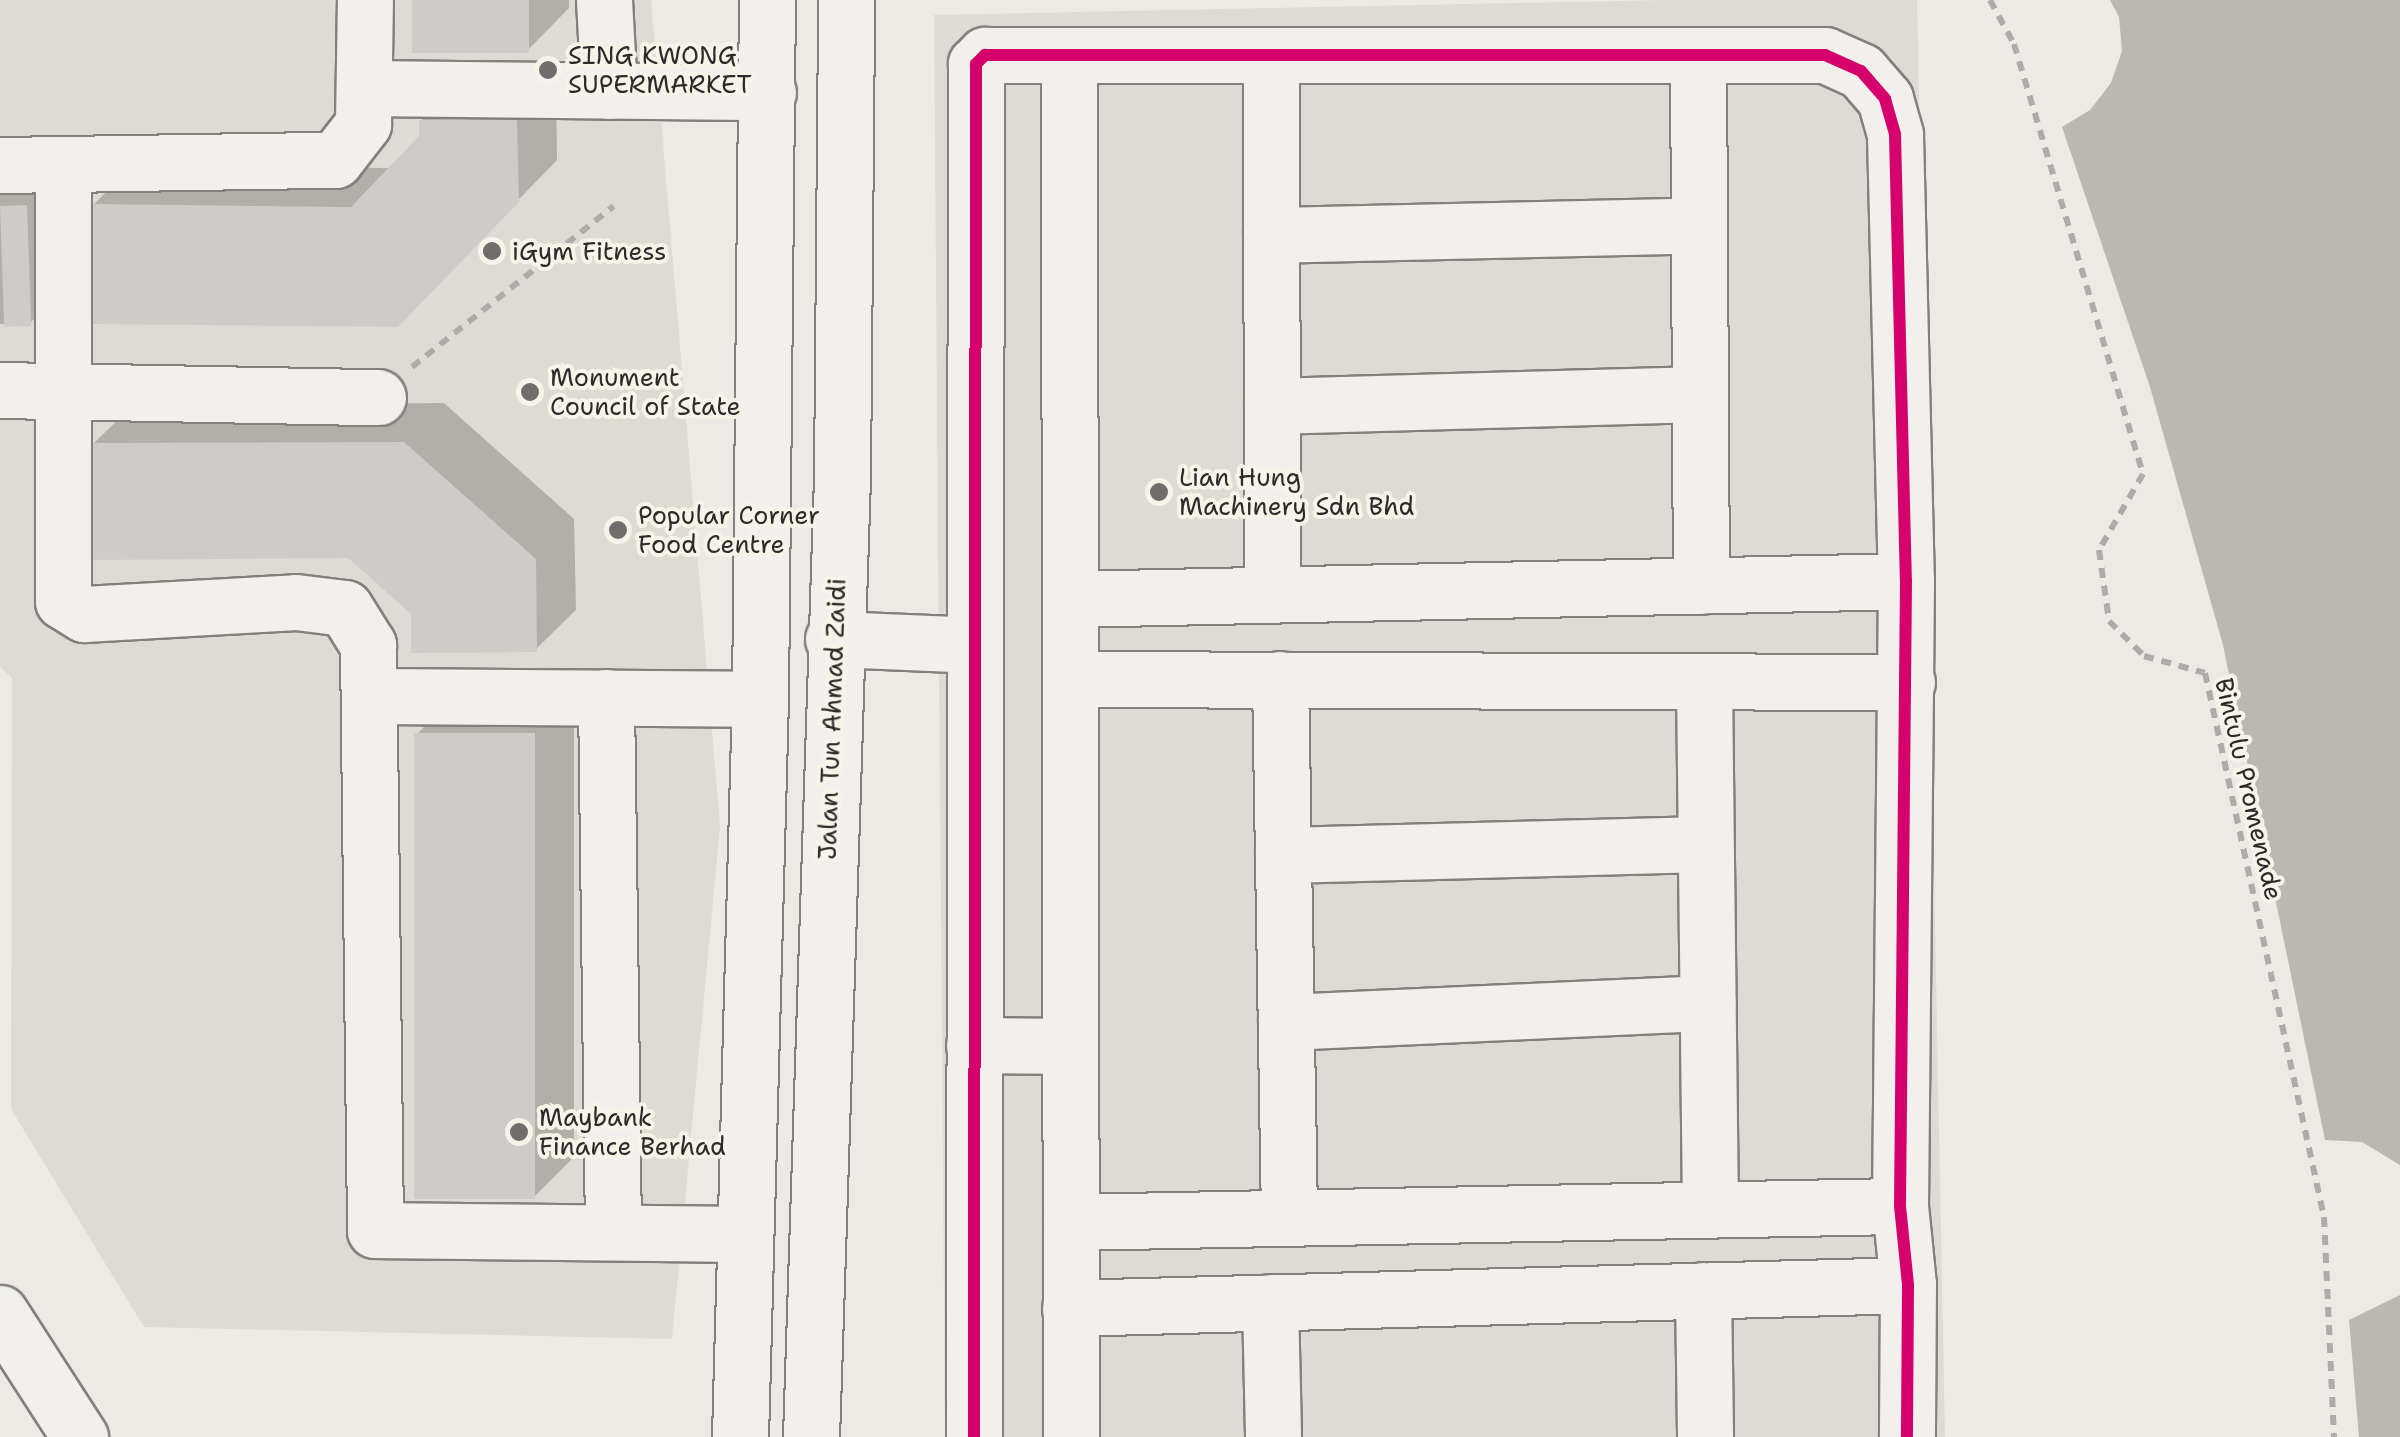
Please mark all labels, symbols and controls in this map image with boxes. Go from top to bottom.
place label: SING KWONG SUPERMARKET [568,41,752,100]
marker: SING KWONG SUPERMARKET [537,59,559,81]
place label: iGym Fitness [512,236,666,266]
marker: iGym Fitness [481,240,503,262]
place label: Monument Council of State [550,363,741,422]
marker: Monument Council of State [519,381,541,403]
place label: Lian Hung Machinery Sdn Bhd [1179,463,1414,522]
marker: Lian Hung Machinery Sdn Bhd [1148,481,1170,503]
place label: Popular Corner Food Centre [638,501,820,560]
marker: Popular Corner Food Centre [607,519,629,541]
street label: Jalan Tun Ahmad Zaidi [812,578,852,860]
street label: Bintulu Promenade [2209,675,2289,903]
place label: Maybank Finance Berhad [539,1103,726,1162]
marker: Maybank Finance Berhad [508,1121,530,1143]

